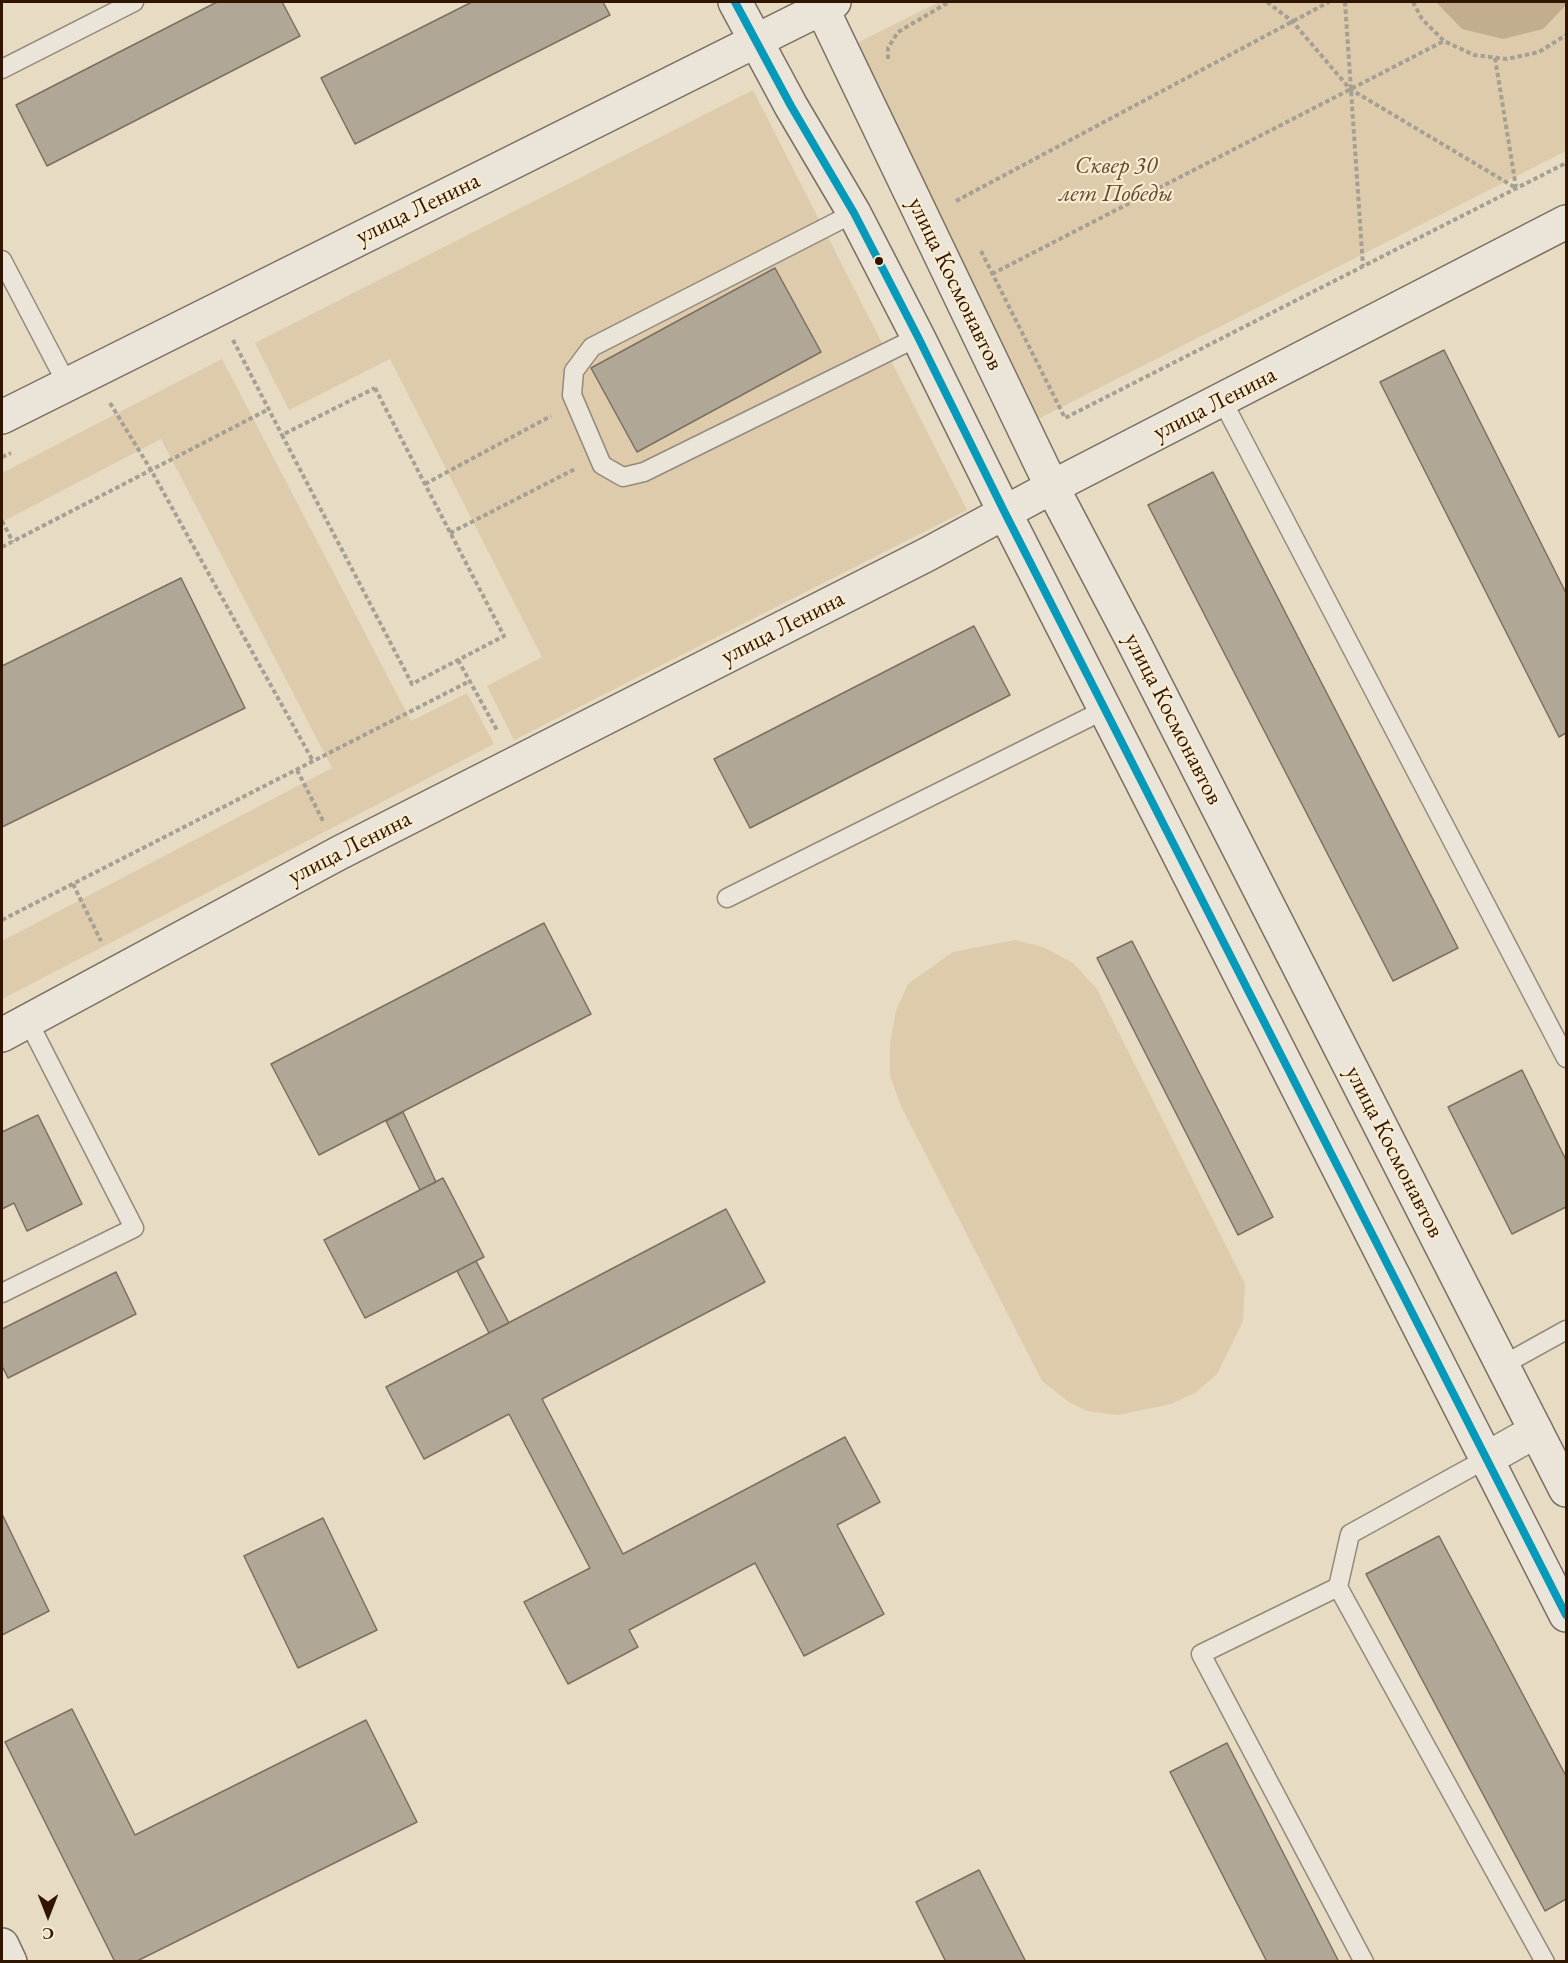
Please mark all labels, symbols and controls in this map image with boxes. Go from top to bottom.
park label: Сквер 30 лет Победы [1059,152,1173,208]
street label: улица Ленина [351,167,485,251]
street label: улица Космонавтов [901,193,1009,375]
unlabelled marker [873,255,885,267]
street label: улица Ленина [1149,361,1281,447]
street label: улица Ленина [717,585,849,671]
street label: улица Космонавтов [1117,628,1229,810]
street label: улица Ленина [284,805,416,891]
street label: улица Космонавтов [1338,1061,1450,1243]
north arrow [18,1885,78,1945]
text: С [42,1923,54,1944]

